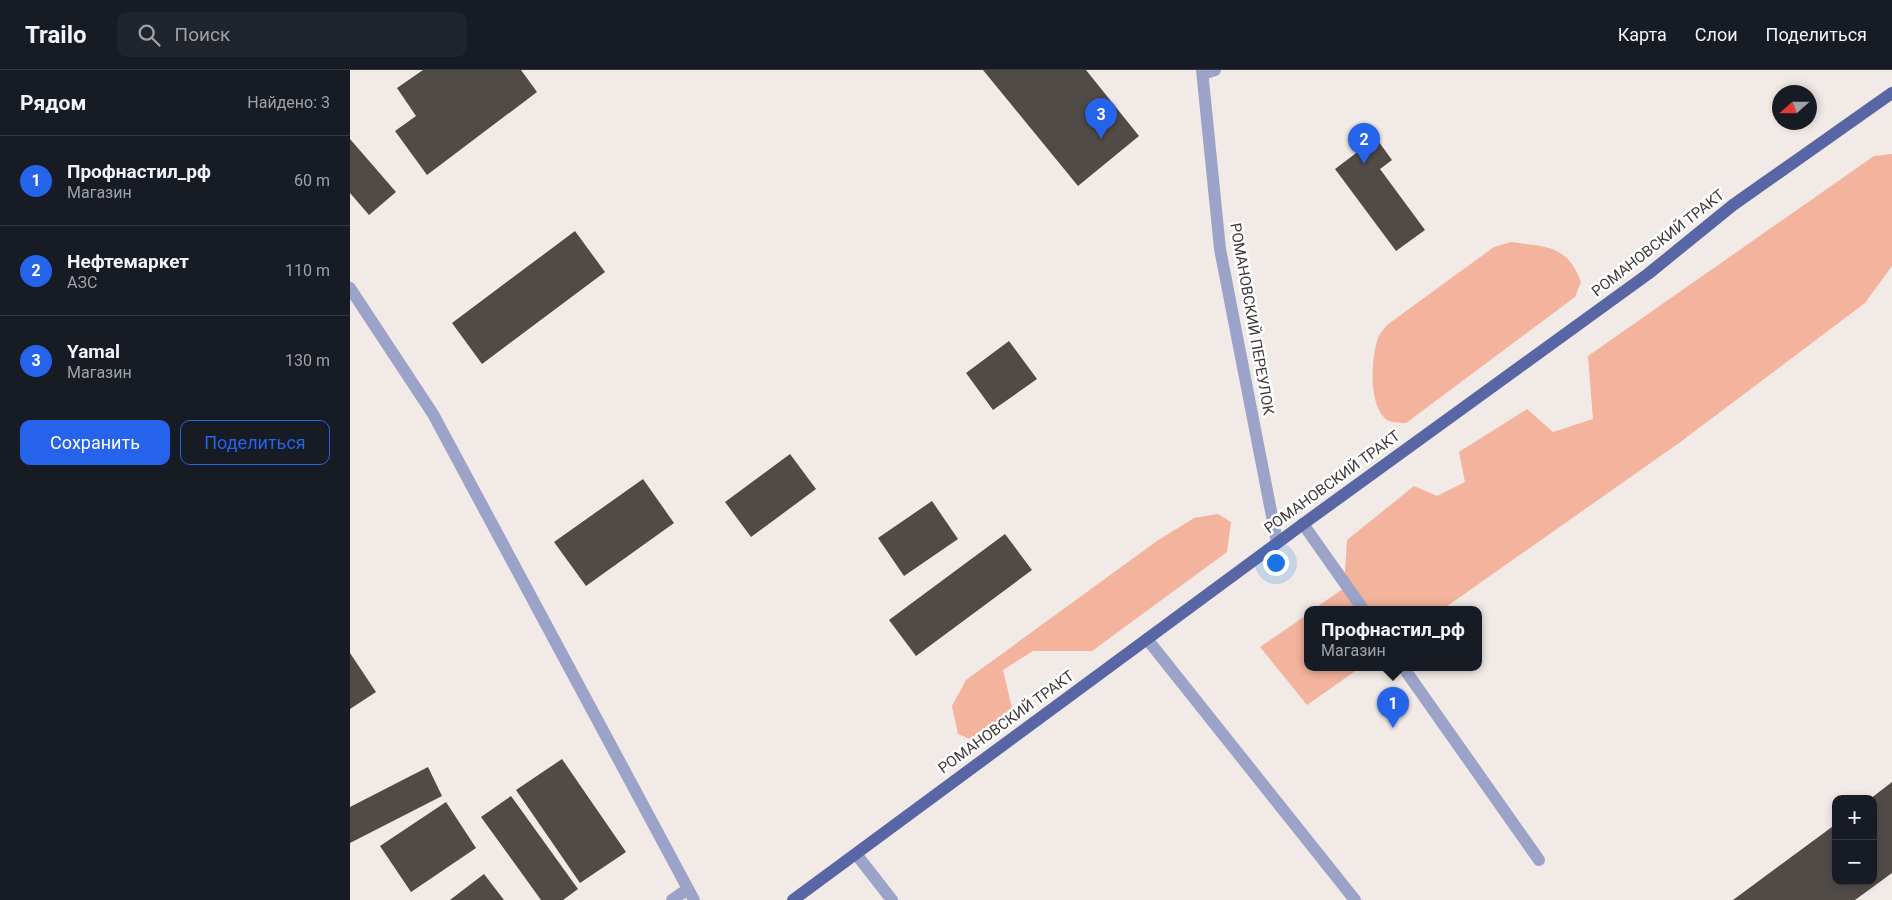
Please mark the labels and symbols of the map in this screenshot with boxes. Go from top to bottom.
north arrow [1772,85,1817,130]
pin: 3 [1085,98,1117,139]
pin: 2 [1348,123,1380,164]
street label: РОМАНОВСКИЙ ТРАКТ [1588,186,1728,300]
street label: РОМАНОВСКИЙ ПЕРЕУЛОК [1226,222,1278,417]
street label: РОМАНОВСКИЙ ТРАКТ [1261,427,1403,537]
your location [1263,550,1289,576]
street label: РОМАНОВСКИЙ ТРАКТ [935,667,1077,777]
pin: 1 [1377,687,1409,728]

